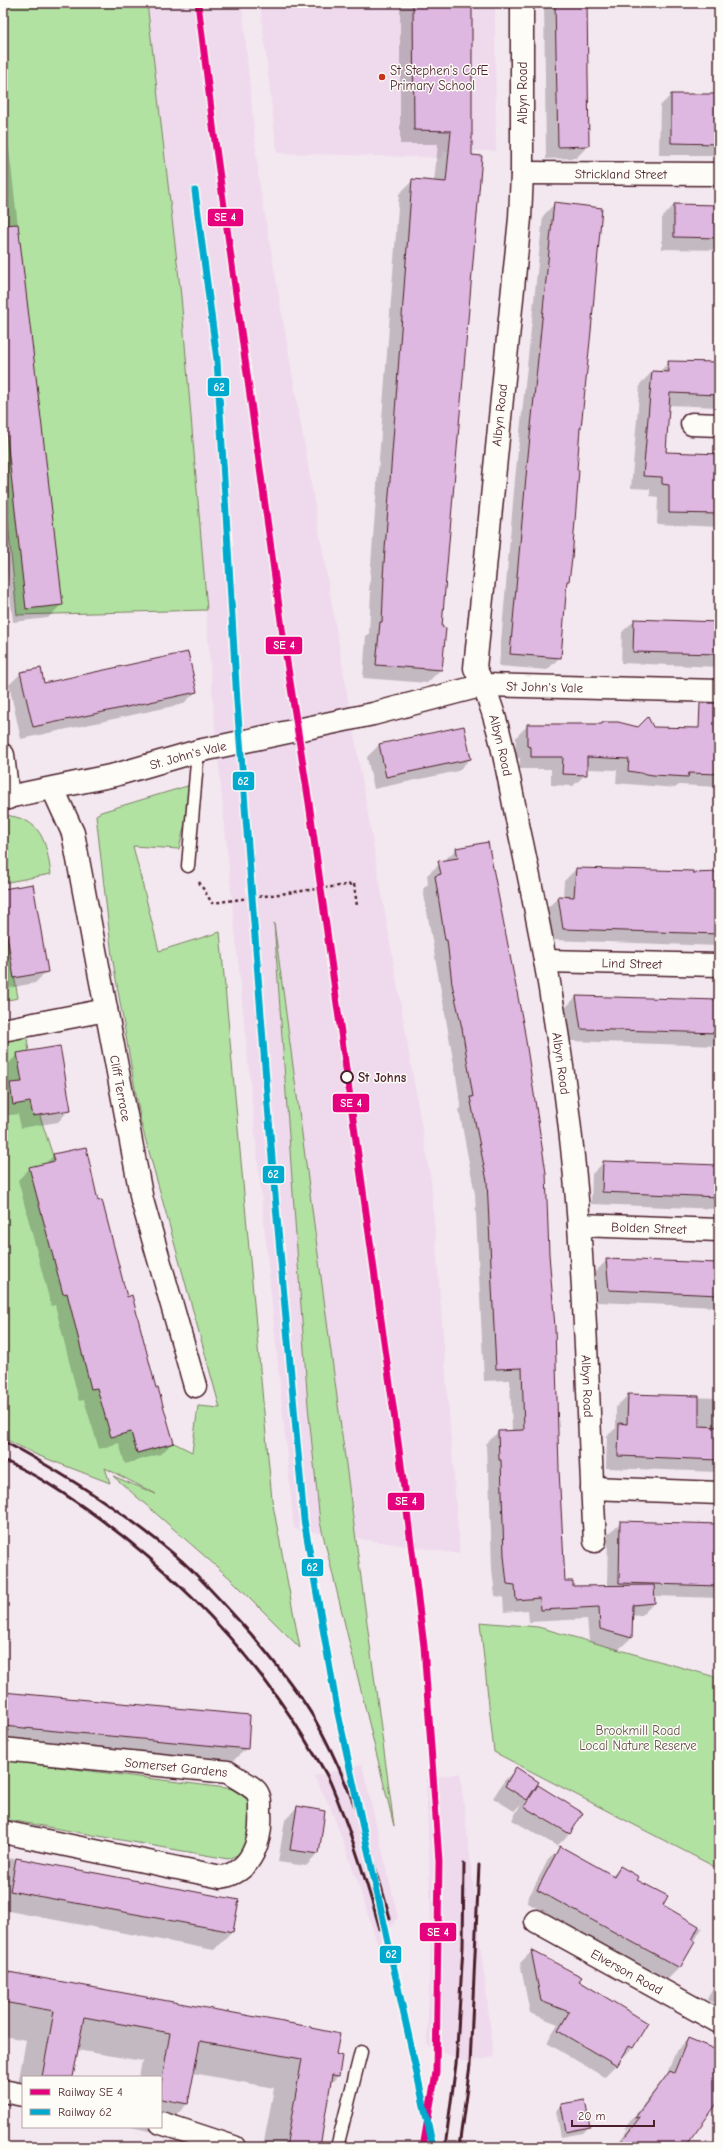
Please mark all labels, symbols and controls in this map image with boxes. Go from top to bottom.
street label: Albyn Road [515,62,530,124]
place label: St Stephen's CofE Primary School [390,63,489,93]
marker: St Stephen's CofE Primary School [377,72,387,82]
street label: Strickland Street [575,166,668,182]
line badge: SE 4 [207,208,244,227]
text: SE 4 [214,211,236,224]
line badge: 62 [207,377,230,397]
text: 62 [213,381,225,394]
street label: Albyn Road [489,383,510,447]
line badge: SE 4 [265,636,303,655]
text: SE 4 [273,639,295,652]
street label: St John's Vale [506,679,584,696]
street label: Albyn Road [486,713,515,777]
street label: St. John's Vale [148,738,228,773]
line badge: 62 [232,771,255,791]
text: 62 [237,775,249,788]
street label: Lind Street [602,955,664,972]
street label: Albyn Road [549,1031,573,1095]
street label: Cliff Terrace [107,1054,134,1123]
marker: St Johns [340,1070,354,1084]
place label: St Johns [358,1070,407,1085]
line badge: SE 4 [332,1093,370,1113]
text: SE 4 [340,1097,362,1110]
line badge: 62 [262,1165,285,1184]
text: 62 [267,1168,279,1181]
street label: Bolden Street [611,1219,688,1237]
street label: Albyn Road [578,1354,596,1418]
line badge: SE 4 [387,1492,425,1511]
text: SE 4 [395,1495,417,1508]
line badge: 62 [301,1558,324,1577]
text: 62 [306,1561,318,1574]
park label: Brookmill Road Local Nature Reserve [579,1723,697,1753]
street label: Somerset Gardens [124,1754,228,1780]
line badge: SE 4 [419,1922,457,1942]
text: SE 4 [427,1926,449,1939]
line badge: 62 [379,1945,402,1964]
street label: Elverson Road [588,1946,665,1997]
text: 62 [385,1948,397,1961]
legend [22,2076,162,2128]
text: Railway SE 4 [58,2085,123,2099]
scale bar [572,2102,654,2128]
text: Railway 62 [58,2105,112,2119]
text: 20 m [578,2109,606,2123]

